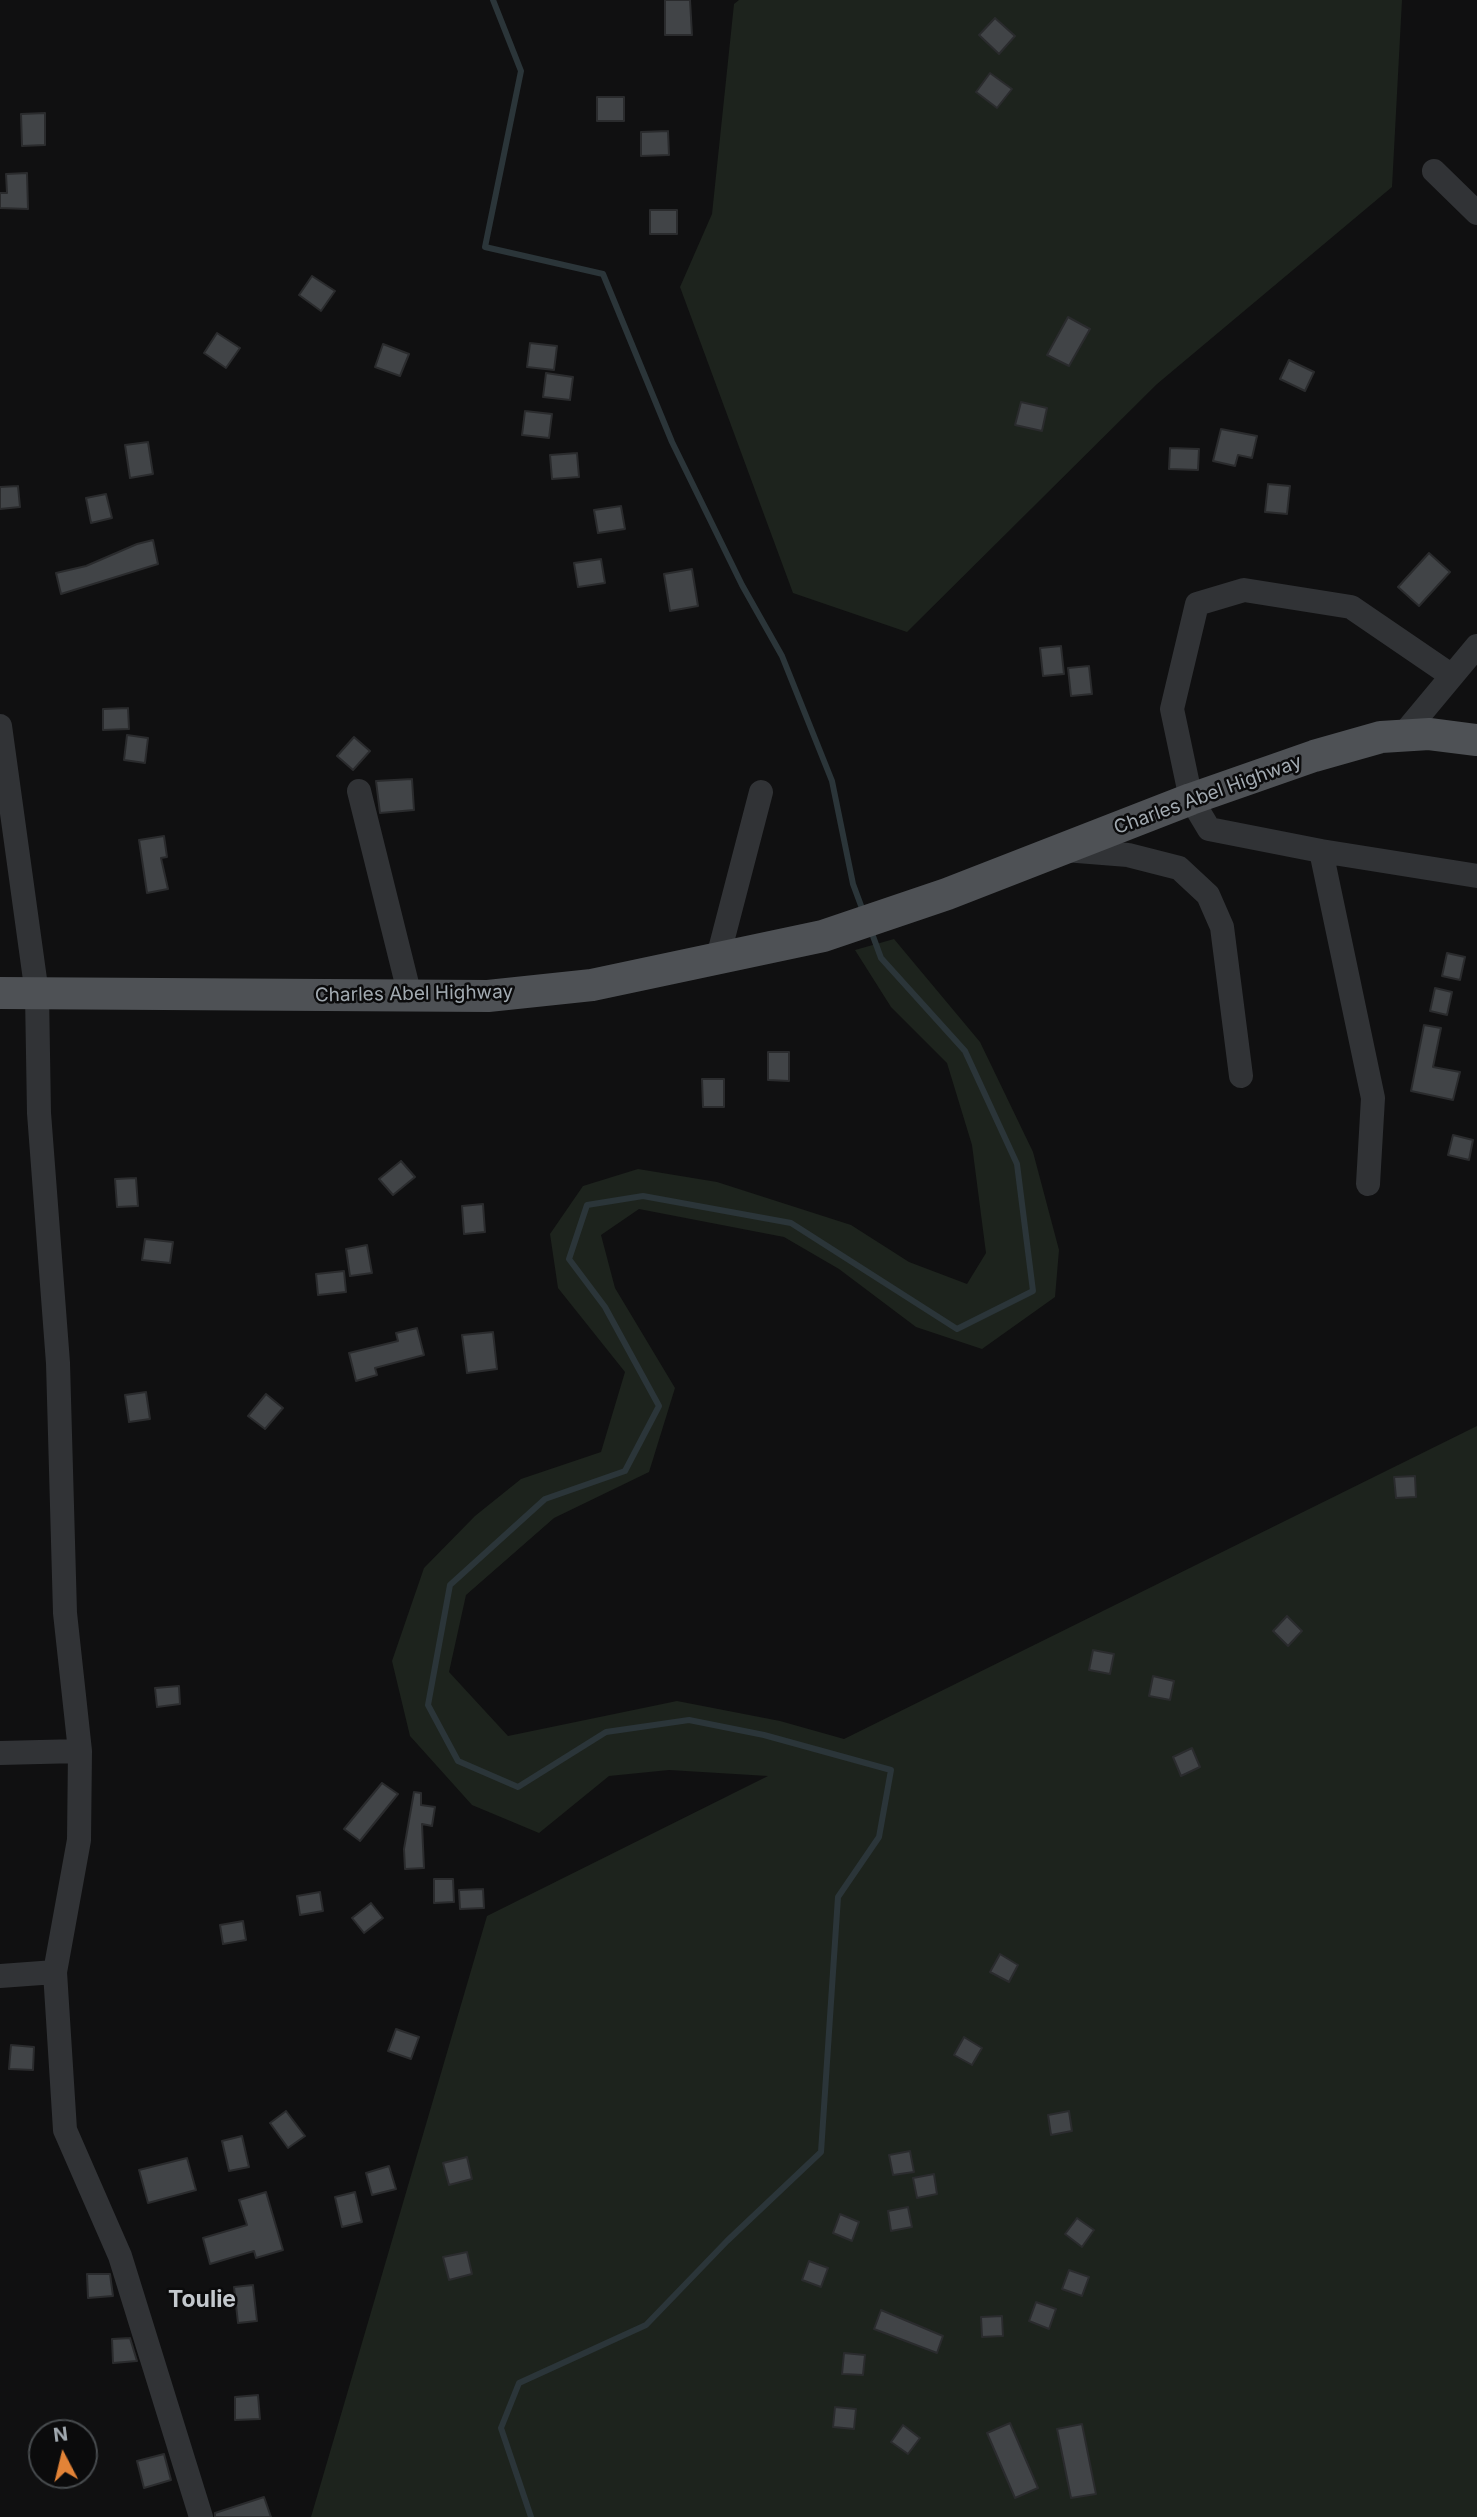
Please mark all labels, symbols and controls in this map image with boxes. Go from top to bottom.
street label: Charles Abel Highway [1111,750,1305,840]
street label: Charles Abel Highway [315,981,513,1007]
district label: Toulie [168,2286,236,2314]
north arrow [28,2419,98,2489]
text: N [52,2422,69,2447]

